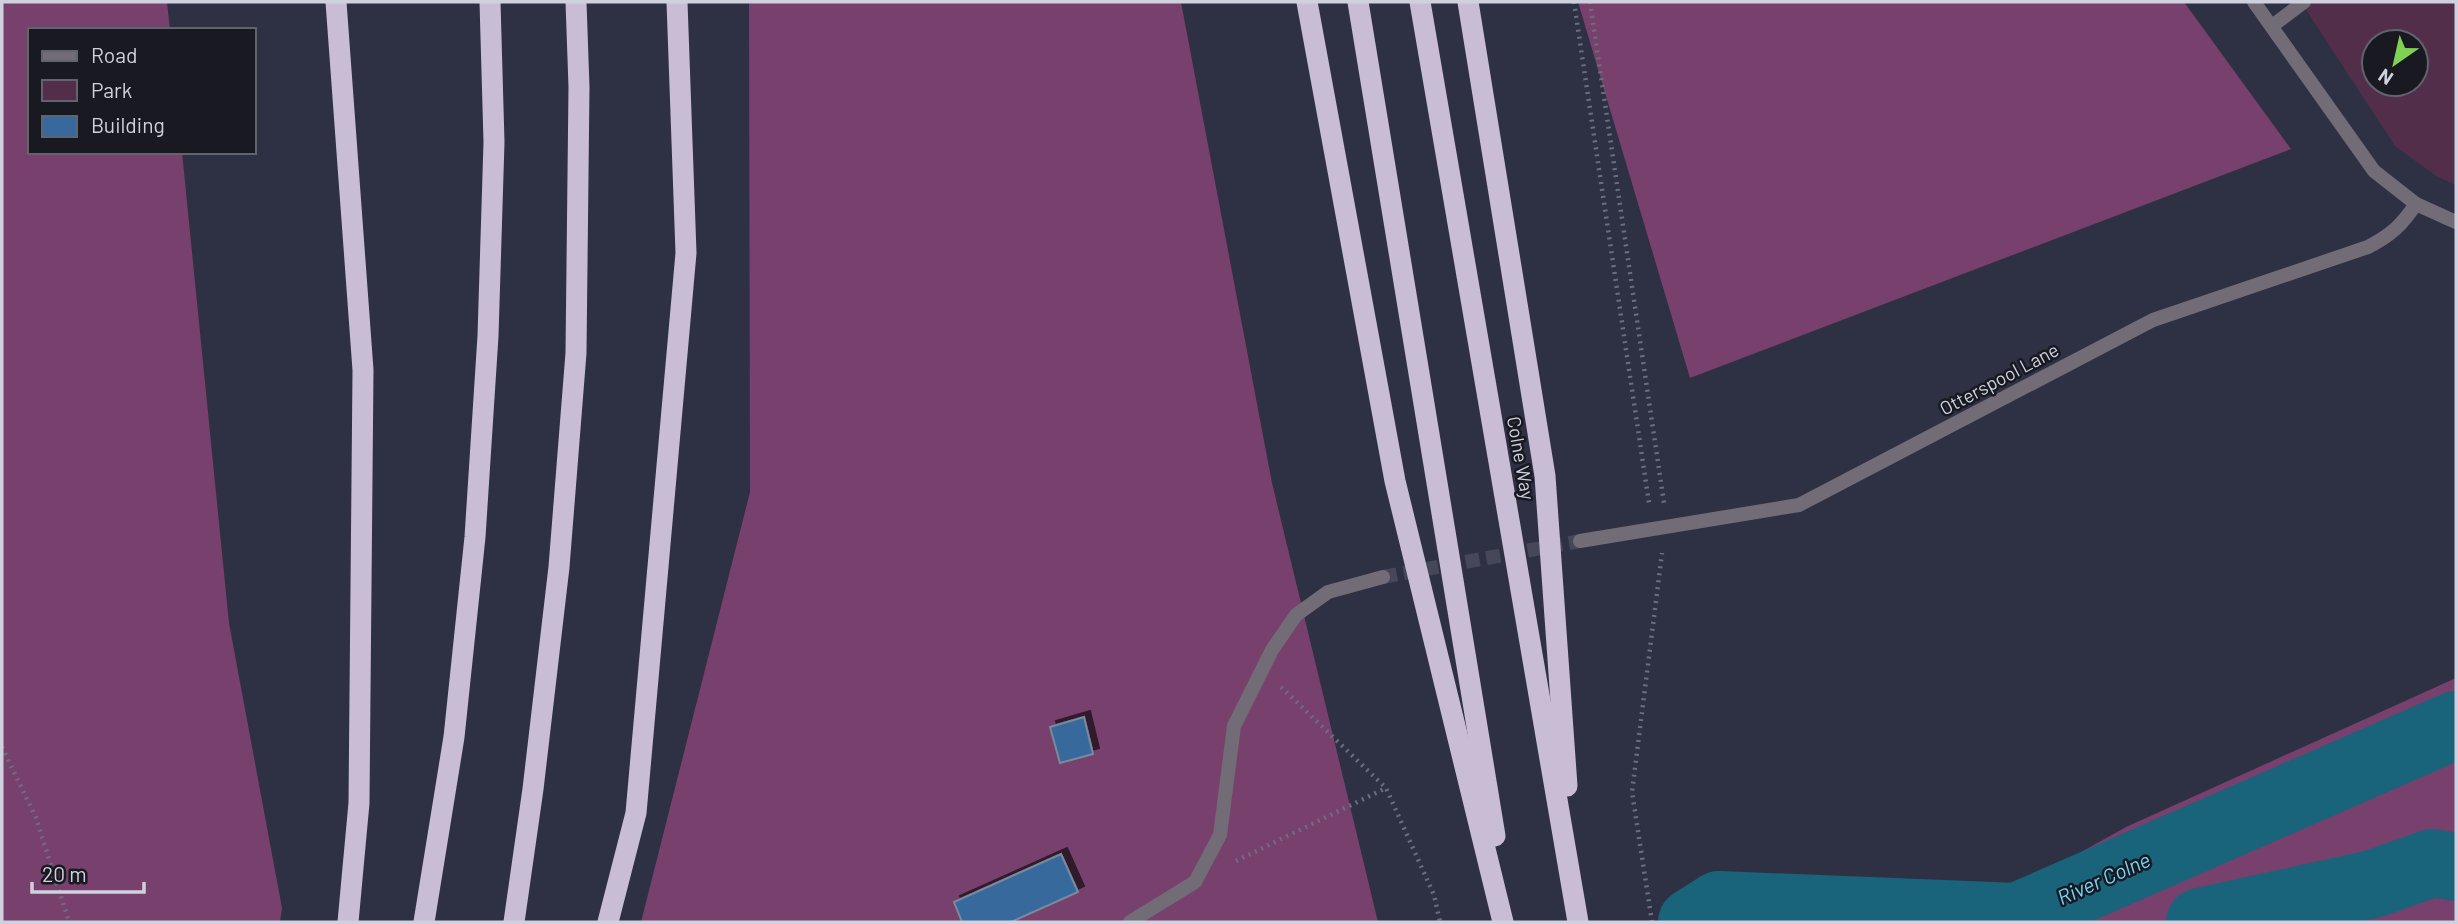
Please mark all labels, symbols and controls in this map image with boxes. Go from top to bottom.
legend [28,28,256,154]
north arrow [2360,28,2430,98]
text: Road [91,42,137,67]
text: N [2374,64,2397,91]
text: Park [91,77,132,102]
text: Building [91,112,165,137]
street label: Otterspool Lane [1935,338,2062,420]
street label: Colne Way [1503,414,1540,502]
water label: River Colne [2053,846,2154,909]
scale bar [32,850,144,894]
text: 20 m [42,861,87,886]

